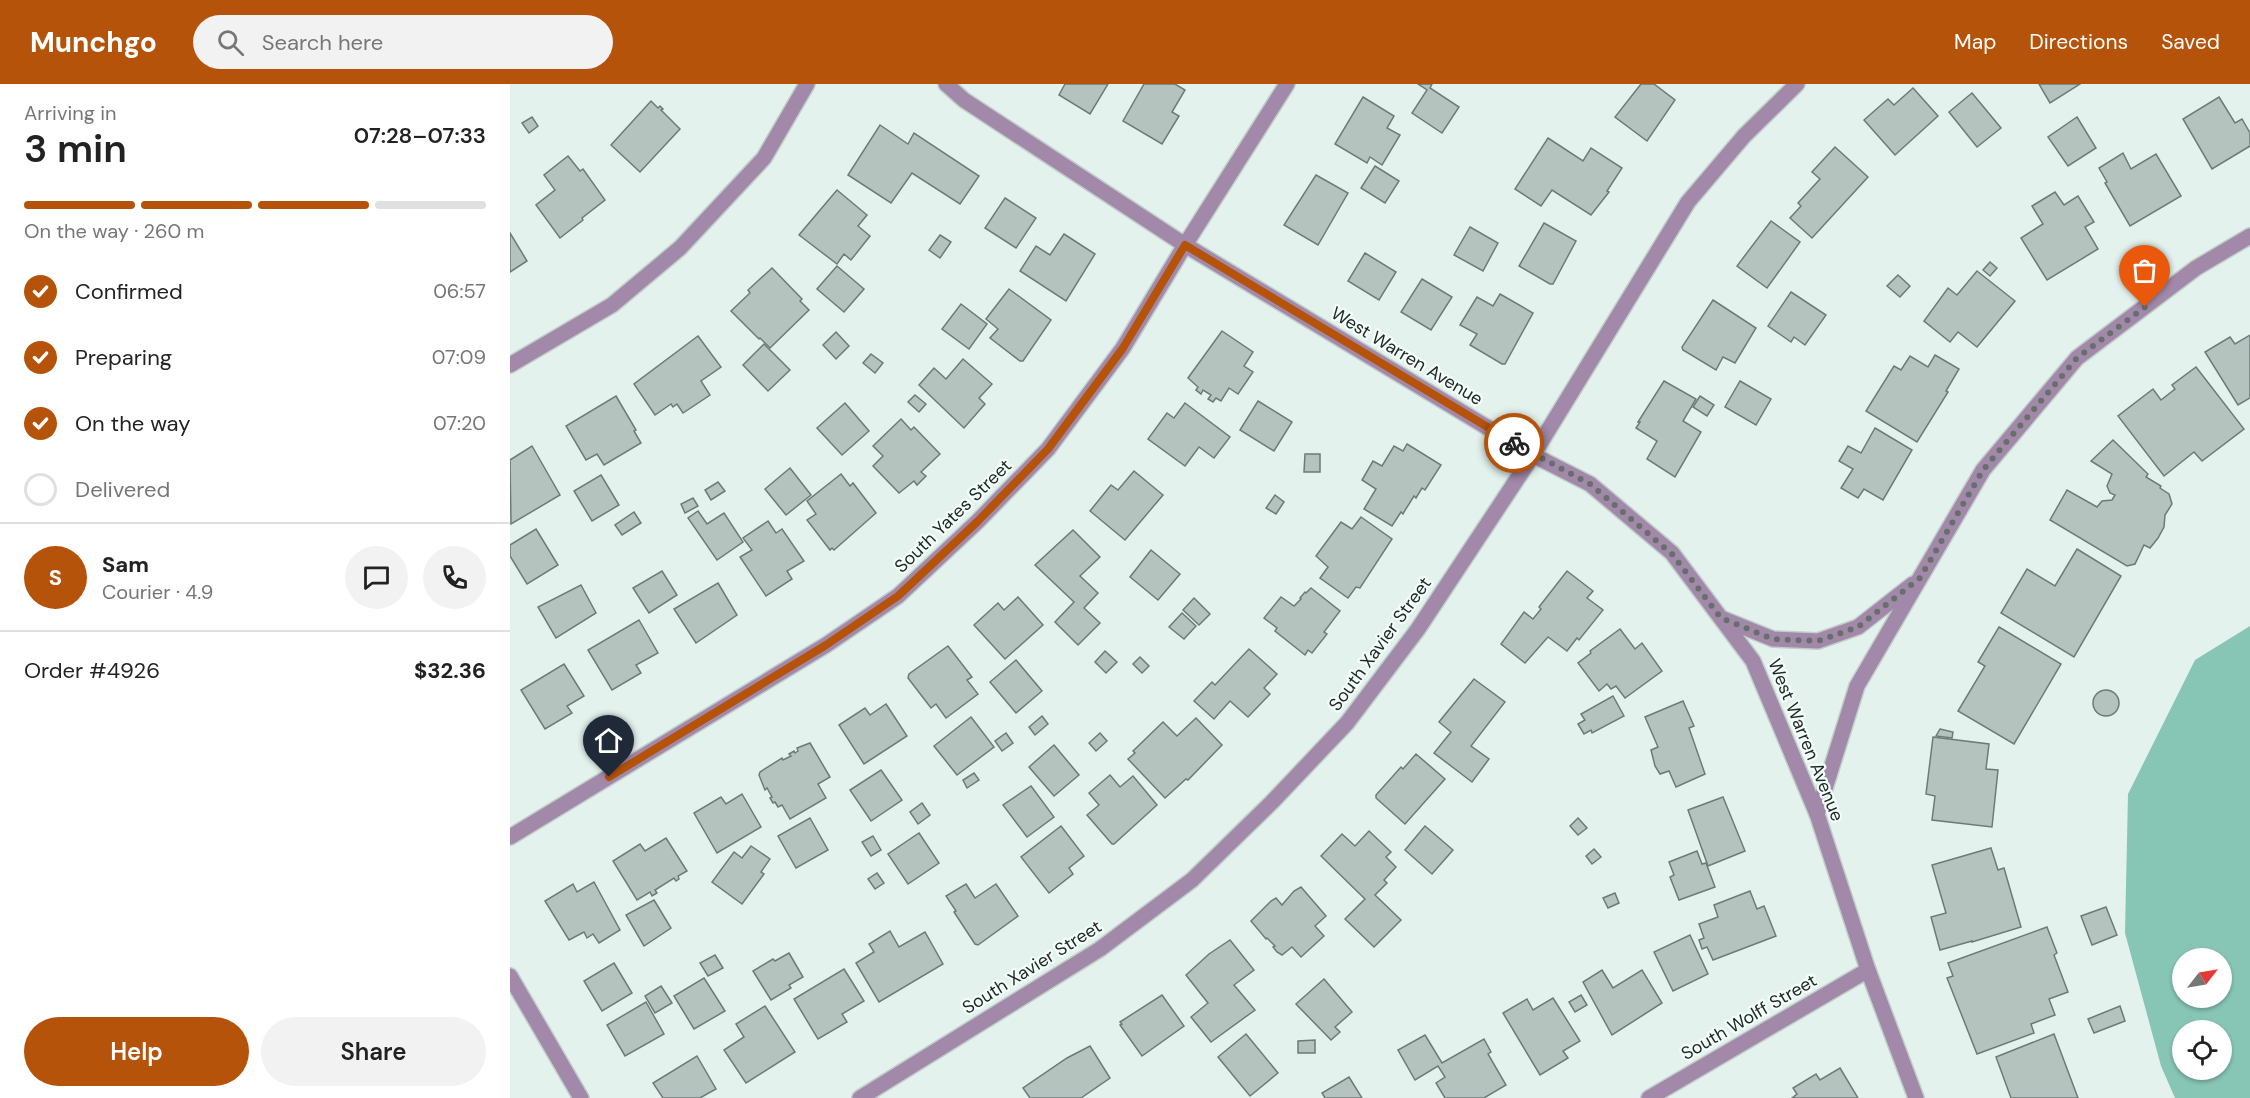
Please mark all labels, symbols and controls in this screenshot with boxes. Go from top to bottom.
search box [193,15,613,69]
text: Munchgo [30,24,157,61]
icon: search [214,26,247,59]
text: Search here [262,28,383,57]
text: Map [1954,28,1996,56]
text: Directions [2029,28,2128,56]
text: Saved [2161,28,2220,56]
text: Arriving in [24,100,116,126]
text: 07:28–07:33 [354,121,486,150]
text: 3 min [24,123,127,174]
text: On the way · 260 m [24,218,204,244]
pin [2119,245,2170,307]
icon: bag [2128,254,2161,287]
icon: check [24,275,57,308]
text: Confirmed [75,277,183,306]
text: 06:57 [433,278,486,304]
street label: West Warren Avenue [1327,301,1487,411]
icon: check [24,341,57,374]
text: Preparing [75,343,172,372]
text: 07:09 [432,344,486,370]
icon: check [24,407,57,440]
text: On the way [75,409,190,438]
text: 07:20 [433,410,486,436]
courier [1484,413,1544,473]
icon: bike [1498,427,1531,460]
street label: South Yates Street [889,454,1017,578]
text: Delivered [75,475,170,504]
button: chat [345,546,408,609]
button: phone [423,546,486,609]
text: Sam [102,550,149,579]
text: S [49,563,62,592]
street label: South Xavier Street [1323,572,1437,716]
text: Courier · 4.9 [102,579,213,605]
street label: West Warren Avenue [1762,655,1850,825]
text: Order #4926 [24,656,160,685]
text: $32.36 [414,656,486,685]
pin [583,715,634,777]
icon: home [592,724,625,757]
street label: South Xavier Street [958,914,1106,1020]
north arrow [2172,948,2232,1008]
map controls [2172,948,2232,1080]
street label: South Wolff Street [1677,968,1821,1066]
button: Help [24,1017,249,1086]
button: Share [261,1017,486,1086]
button: locate [2172,1020,2232,1080]

